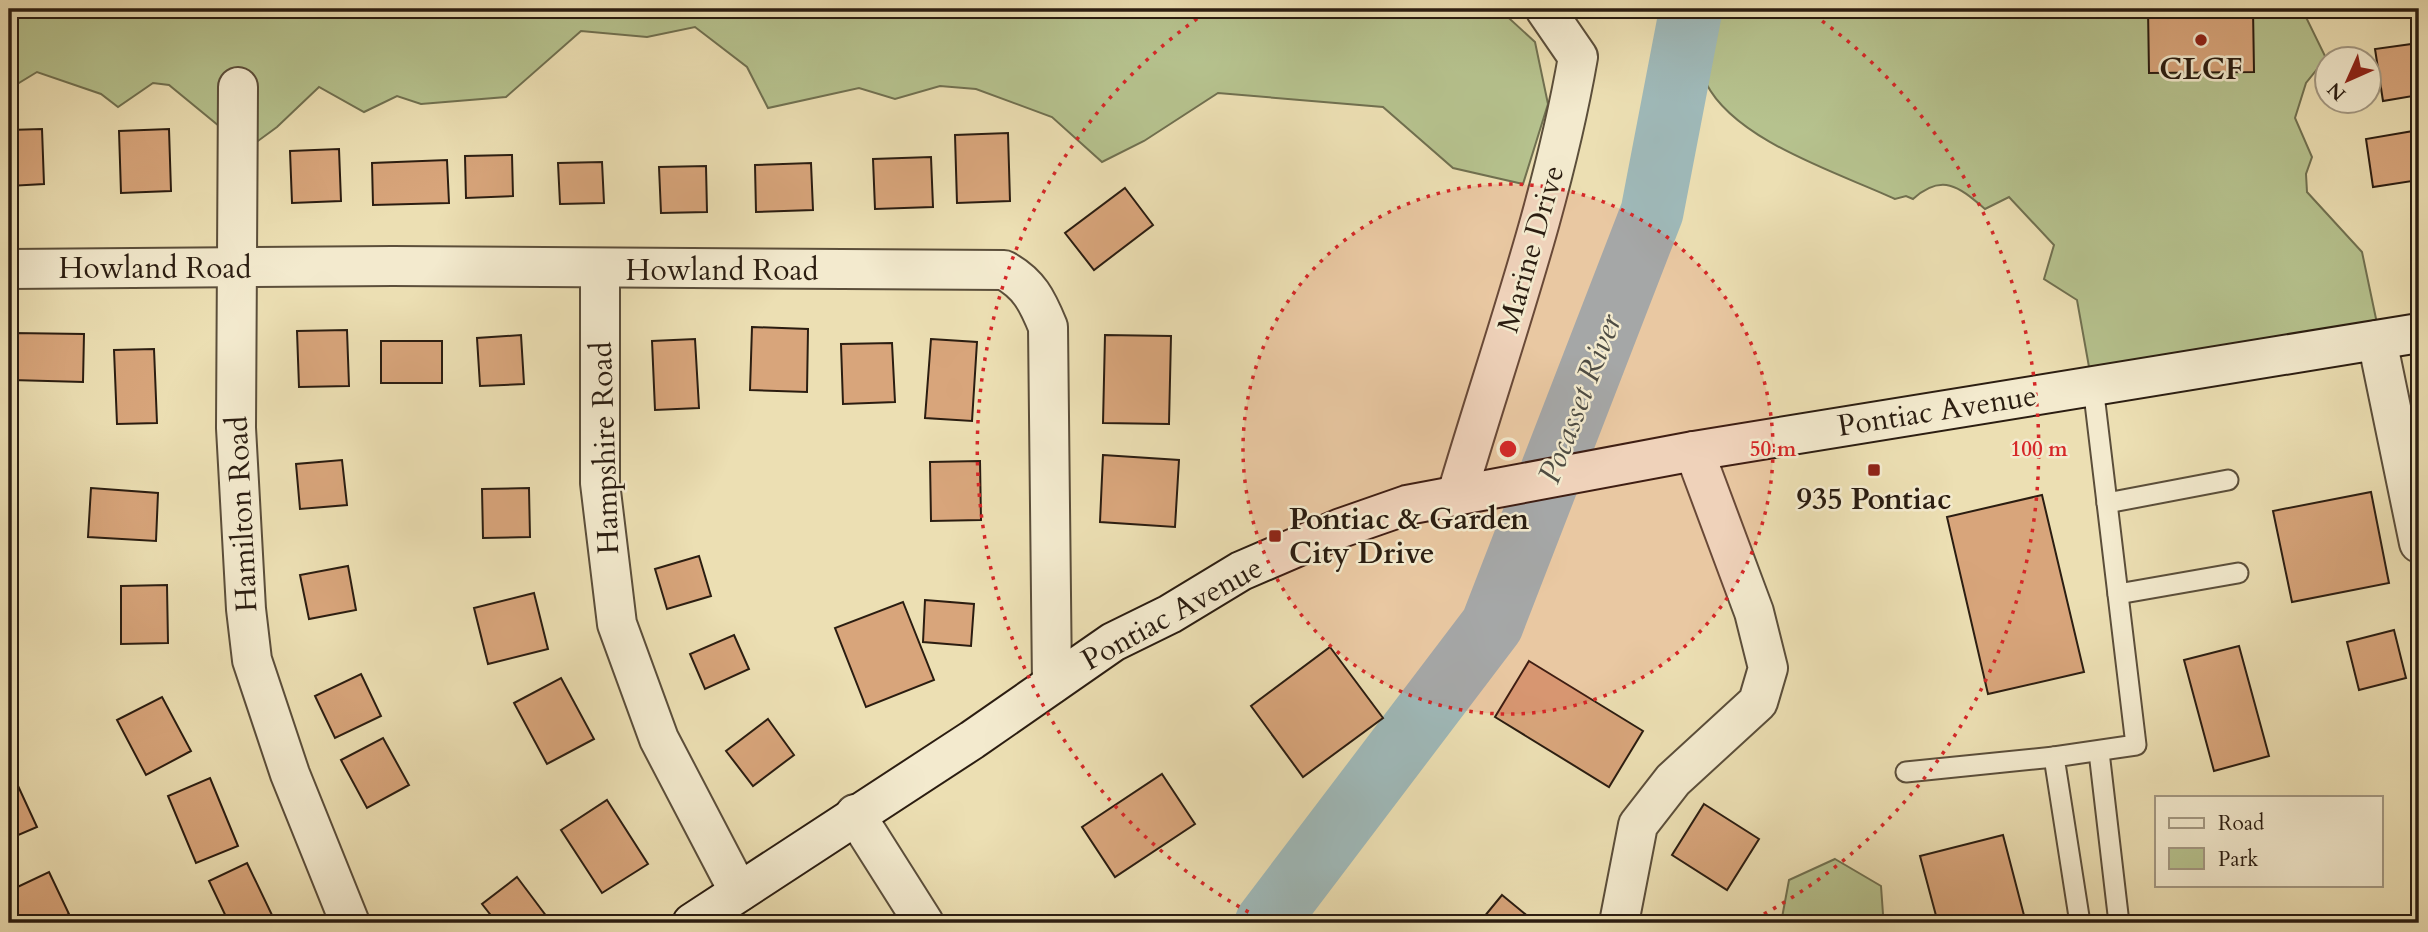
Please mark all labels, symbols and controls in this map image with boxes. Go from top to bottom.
marker: CLCF [2193,32,2209,48]
north arrow [2312,46,2382,116]
place label: CLCF [2159,49,2243,90]
text: N [2321,76,2352,106]
street label: Marine Drive [1488,161,1574,337]
street label: Howland Road [59,248,252,289]
street label: Howland Road [626,250,819,291]
water label: Pocasset River [1528,307,1633,490]
street label: Hampshire Road [581,341,629,555]
street label: Pontiac Avenue [1835,375,2039,447]
street label: Hamilton Road [216,415,268,613]
text: 50 m [1750,435,1797,464]
text: 100 m [2010,435,2068,464]
centre of rings [1496,437,1520,461]
marker: 935 Pontiac [1866,462,1882,478]
place label: 935 Pontiac [1797,479,1951,520]
place label: Pontiac & Garden City Drive [1289,499,1529,574]
marker: Pontiac & Garden City Drive [1267,528,1283,544]
street label: Pontiac Avenue [1074,547,1270,681]
legend [2155,796,2382,886]
text: Road [2218,809,2264,838]
text: Park [2218,845,2259,874]

